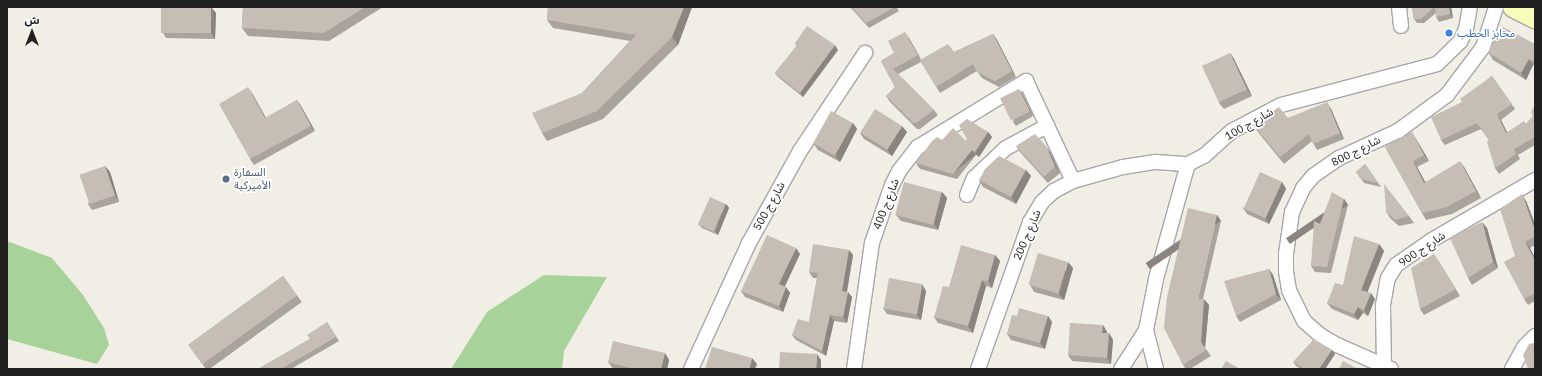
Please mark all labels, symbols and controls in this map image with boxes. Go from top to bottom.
north arrow [12,12,52,52]
text: ش [24,13,40,27]
place label: مخابز الحطب [1457,26,1515,40]
marker: مخابز الحطب [1444,28,1454,38]
street label: شارع ج 100 [1223,105,1275,143]
street label: شارع ج 800 [1329,133,1383,169]
place label: السفارة الأميركية [234,166,271,192]
marker: السفارة الأميركية [221,174,231,184]
street label: شارع ج 400 [870,177,902,231]
street label: شارع ج 500 [750,179,788,233]
street label: شارع ج 200 [1010,208,1044,262]
street label: شارع ج 900 [1396,229,1448,269]

